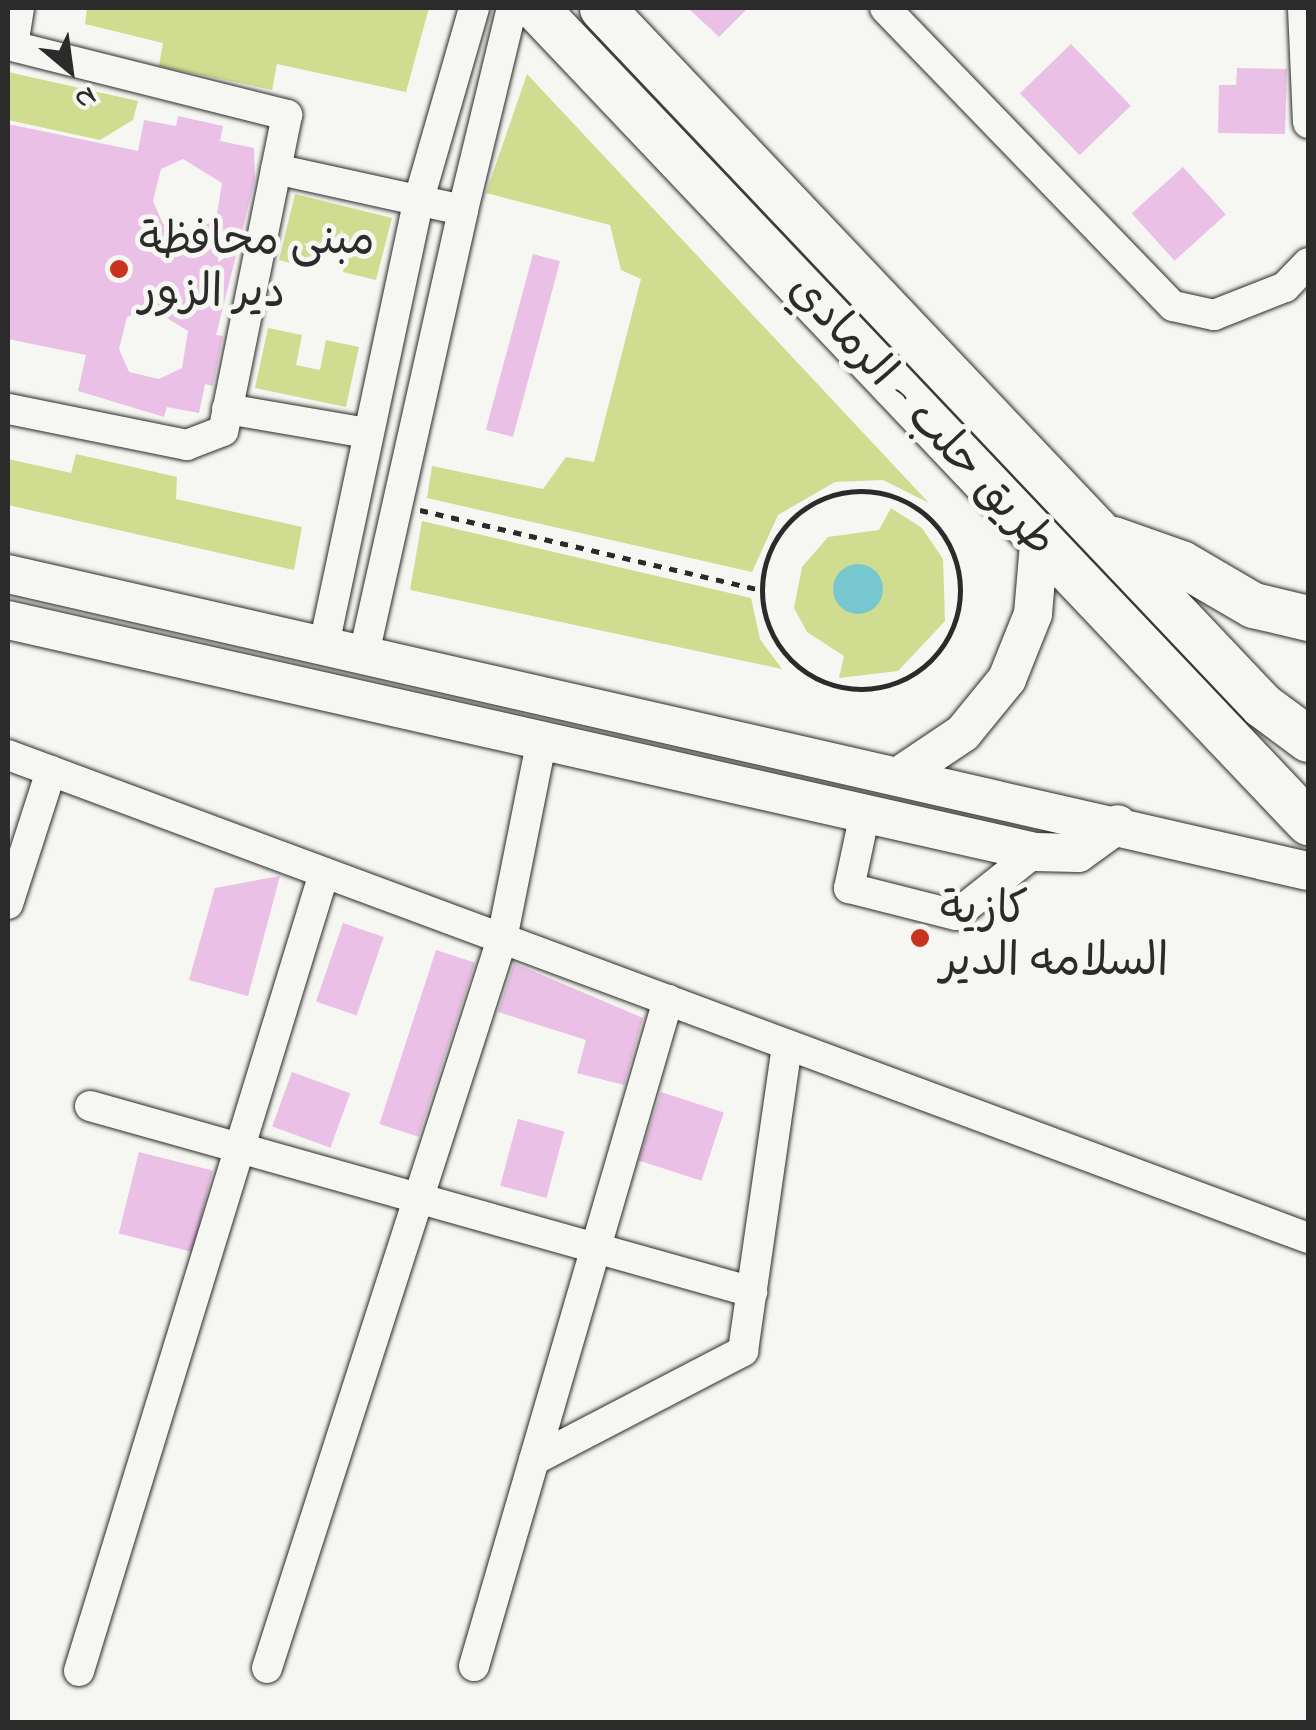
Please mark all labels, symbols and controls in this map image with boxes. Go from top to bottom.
north arrow [20,20,120,120]
text: N [67,74,103,119]
place label: مبنى محافظة دير الزور [139,216,375,322]
marker: مبنى محافظة دير الزور [108,258,130,280]
street label: طريق حلب - الرمادي [775,264,1065,570]
place label: كازية السلامه الدير [940,885,1168,991]
marker: كازية السلامه الدير [909,927,931,949]

